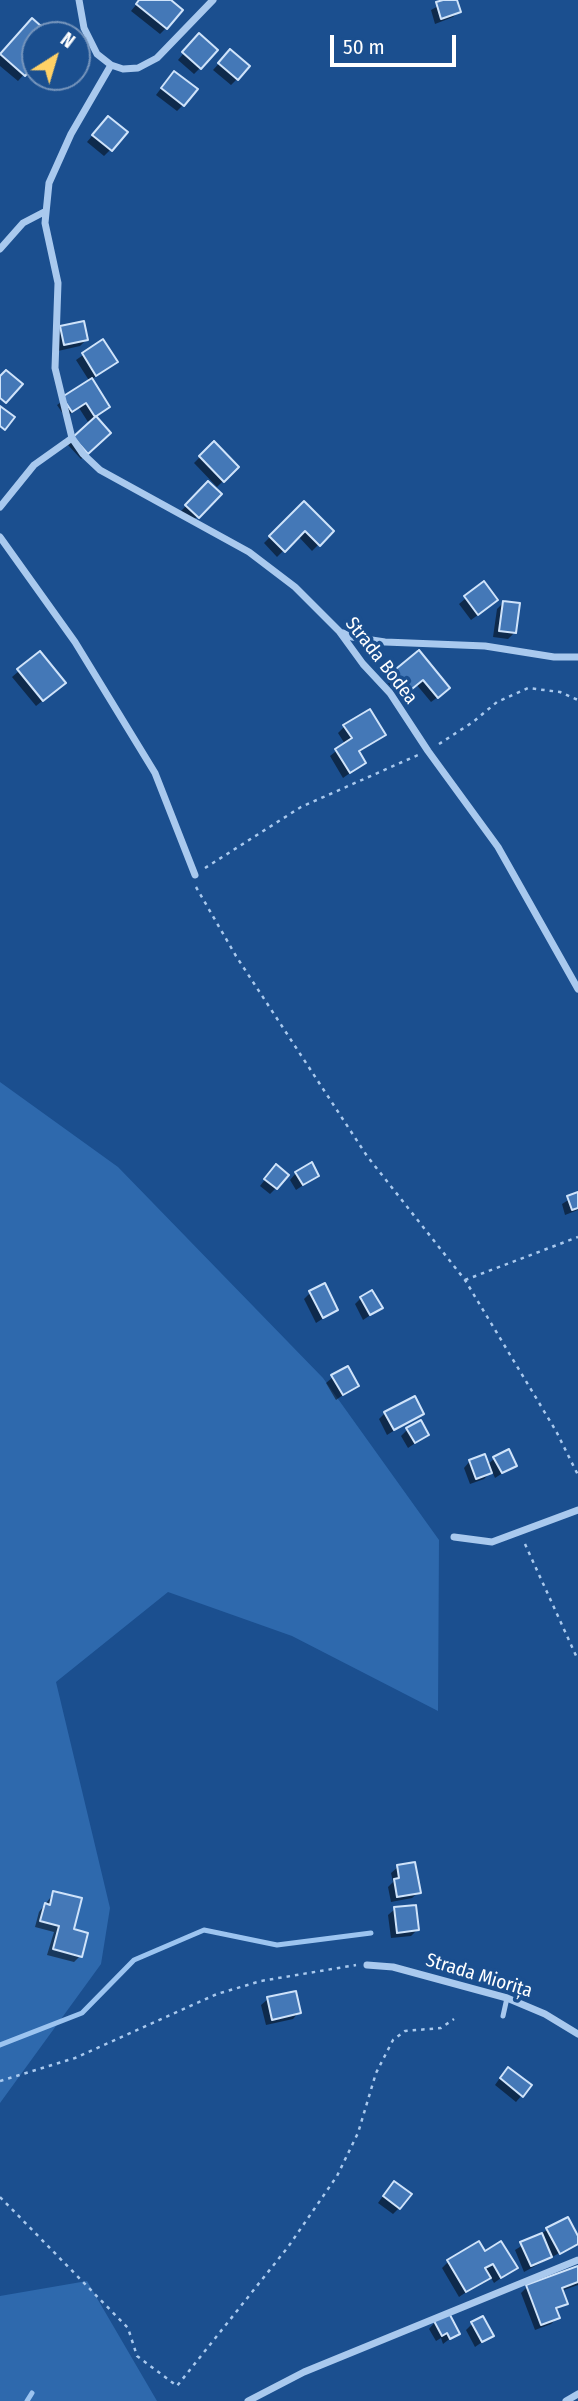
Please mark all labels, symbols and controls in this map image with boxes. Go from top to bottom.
north arrow [21,21,91,91]
scale bar [333,21,459,65]
text: N [56,28,79,53]
text: 50 m [343,34,385,60]
street label: Strada Bodea [340,613,422,709]
street label: Strada Miorița [423,1949,535,2003]

